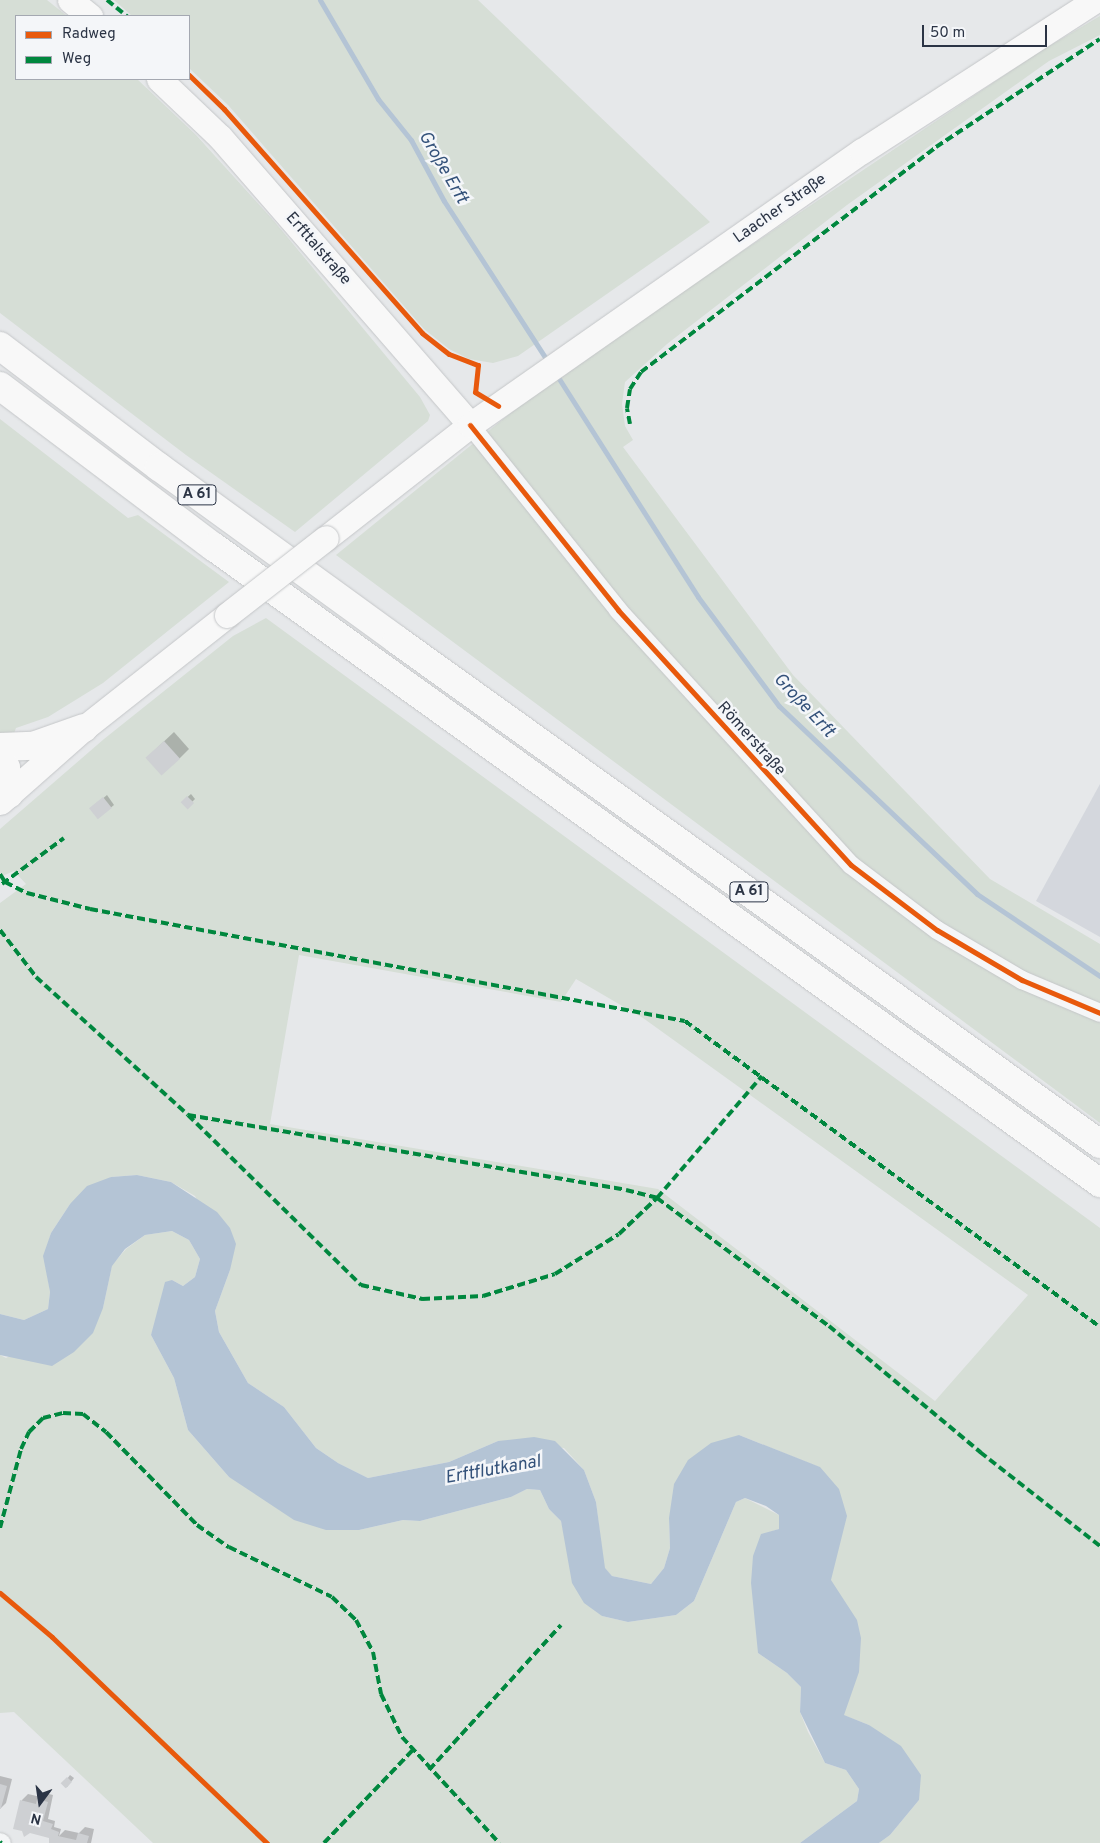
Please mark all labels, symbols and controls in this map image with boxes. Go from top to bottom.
legend [15,15,190,80]
scale bar [925,15,1050,47]
text: 50 m [930,24,965,43]
text: Radweg [62,25,116,44]
text: Weg [62,50,91,69]
water label: Große Erft [413,128,471,208]
street label: Laacher Straße [730,170,830,248]
street label: Erfttalstraße [281,209,355,289]
road number: A 61 [177,482,217,508]
water label: Große Erft [768,669,838,743]
street label: Römerstraße [713,698,789,780]
road number: A 61 [729,880,769,904]
water label: Erftflutkanal [444,1452,542,1490]
north arrow [15,1778,65,1828]
text: N [29,1809,43,1828]

